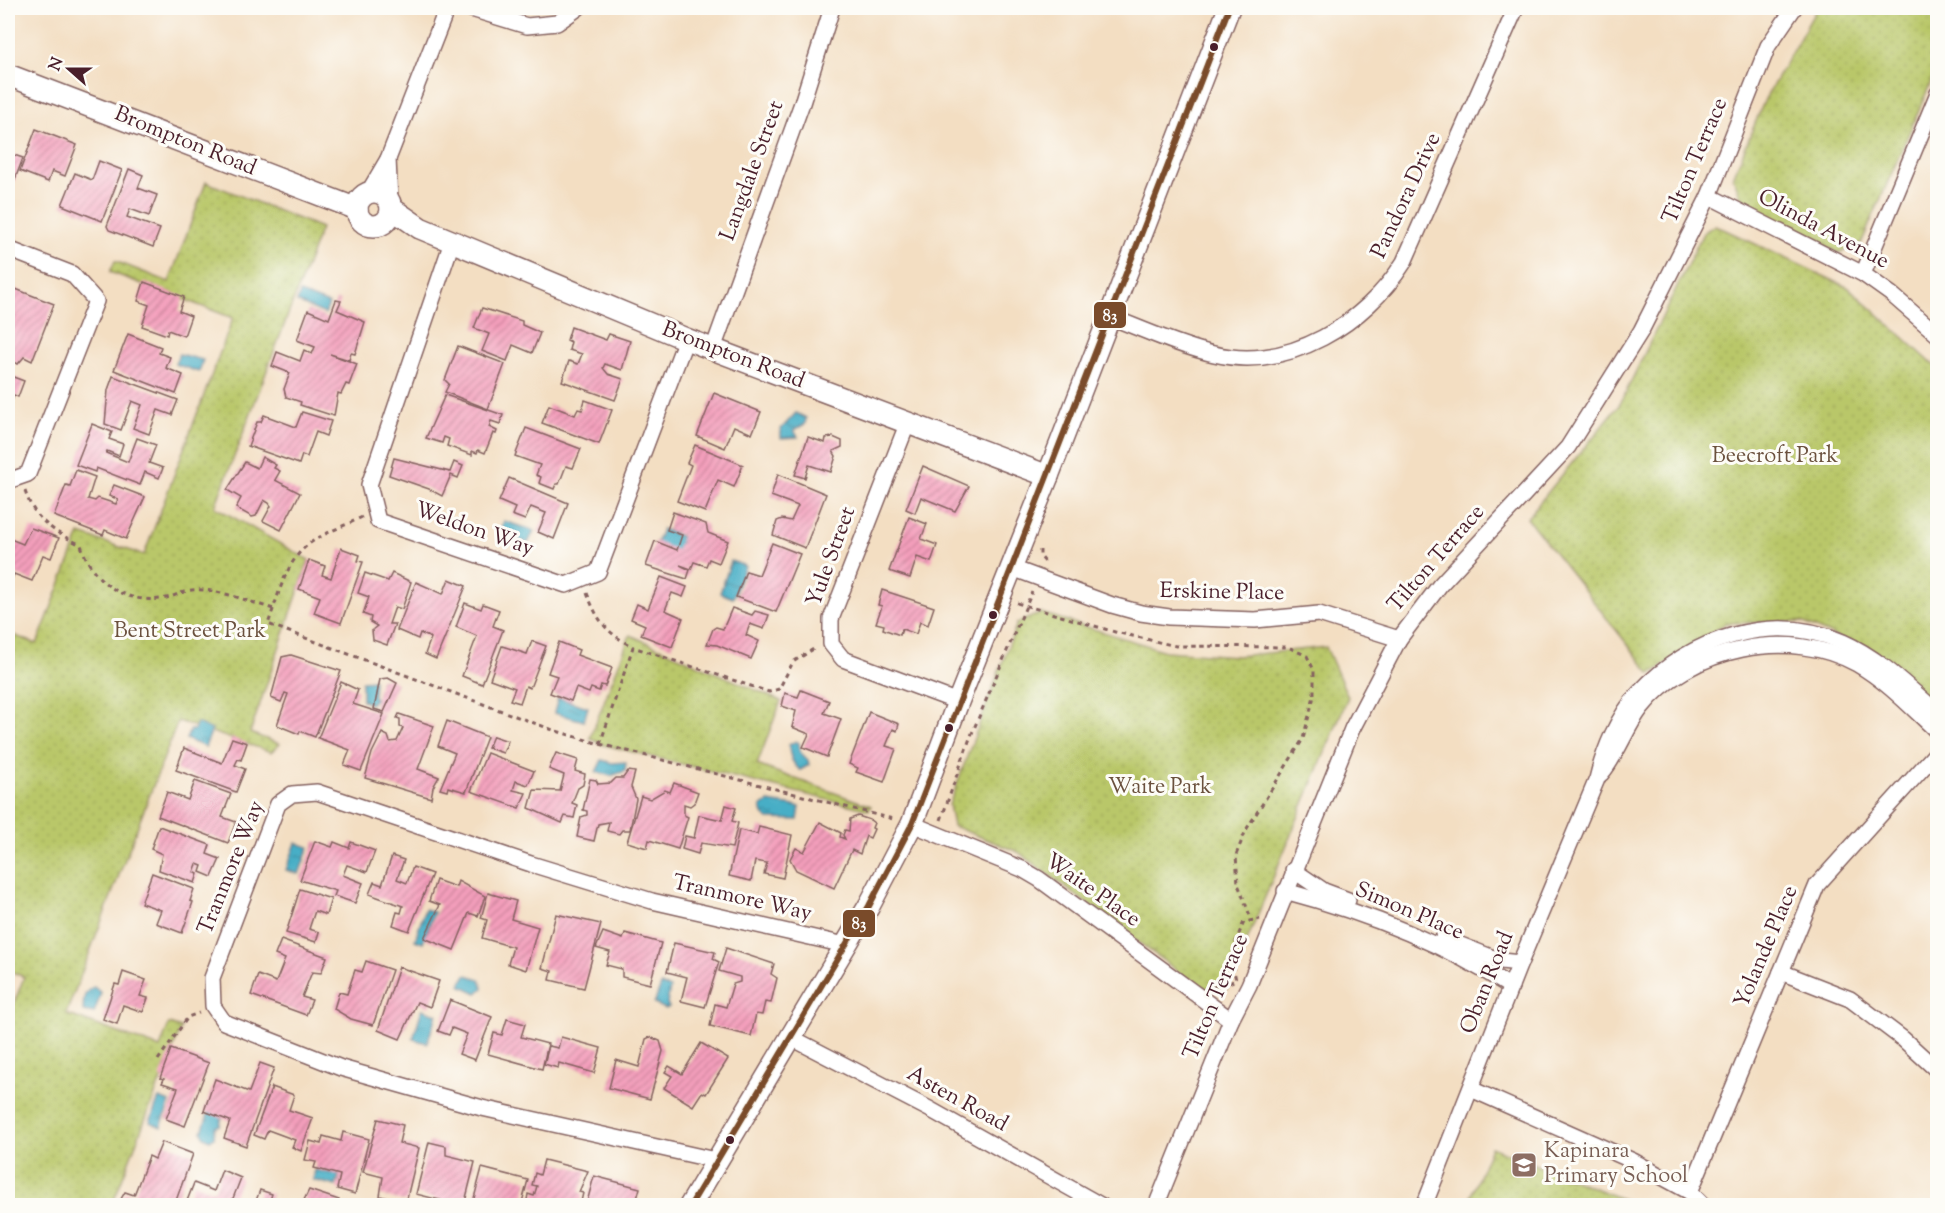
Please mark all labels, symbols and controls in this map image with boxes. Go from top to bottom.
north arrow [39,39,99,99]
unlabelled marker [1208,41,1220,53]
text: N [44,54,70,75]
street label: Tilton Terrace [1655,93,1737,229]
street label: Langdale Street [713,96,793,246]
street label: Brompton Road [109,99,261,185]
street label: Pandora Drive [1364,128,1450,264]
street label: Olinda Avenue [1752,182,1894,278]
line badge: 83 [1093,301,1127,329]
text: 83 [1103,306,1118,329]
street label: Brompton Road [657,314,809,398]
park label: Beecroft Park [1712,441,1838,473]
street label: Weldon Way [410,495,538,565]
street label: Tilton Terrace [1381,498,1493,620]
street label: Yule Street [799,502,865,612]
street label: Erskine Place [1159,576,1285,610]
unlabelled marker [987,609,999,621]
park label: Bent Street Park [114,616,266,648]
unlabelled marker [943,722,955,734]
park label: Waite Park [1108,772,1212,804]
street label: Tranmore Way [191,796,273,940]
street label: Waite Place [1038,846,1146,936]
street label: Tranmore Way [669,867,815,931]
street label: Simon Place [1350,875,1468,949]
street label: Yolande Place [1727,881,1807,1013]
line badge: 83 [842,909,876,938]
text: 83 [852,914,867,937]
street label: Oban Road [1453,927,1523,1039]
street label: Tilton Terrace [1176,929,1258,1065]
street label: Asten Road [901,1059,1013,1141]
unlabelled marker [724,1134,736,1146]
place label: Kapinara Primary School [1544,1136,1688,1193]
school or university icon: Kapinara Primary School [1509,1150,1539,1180]

